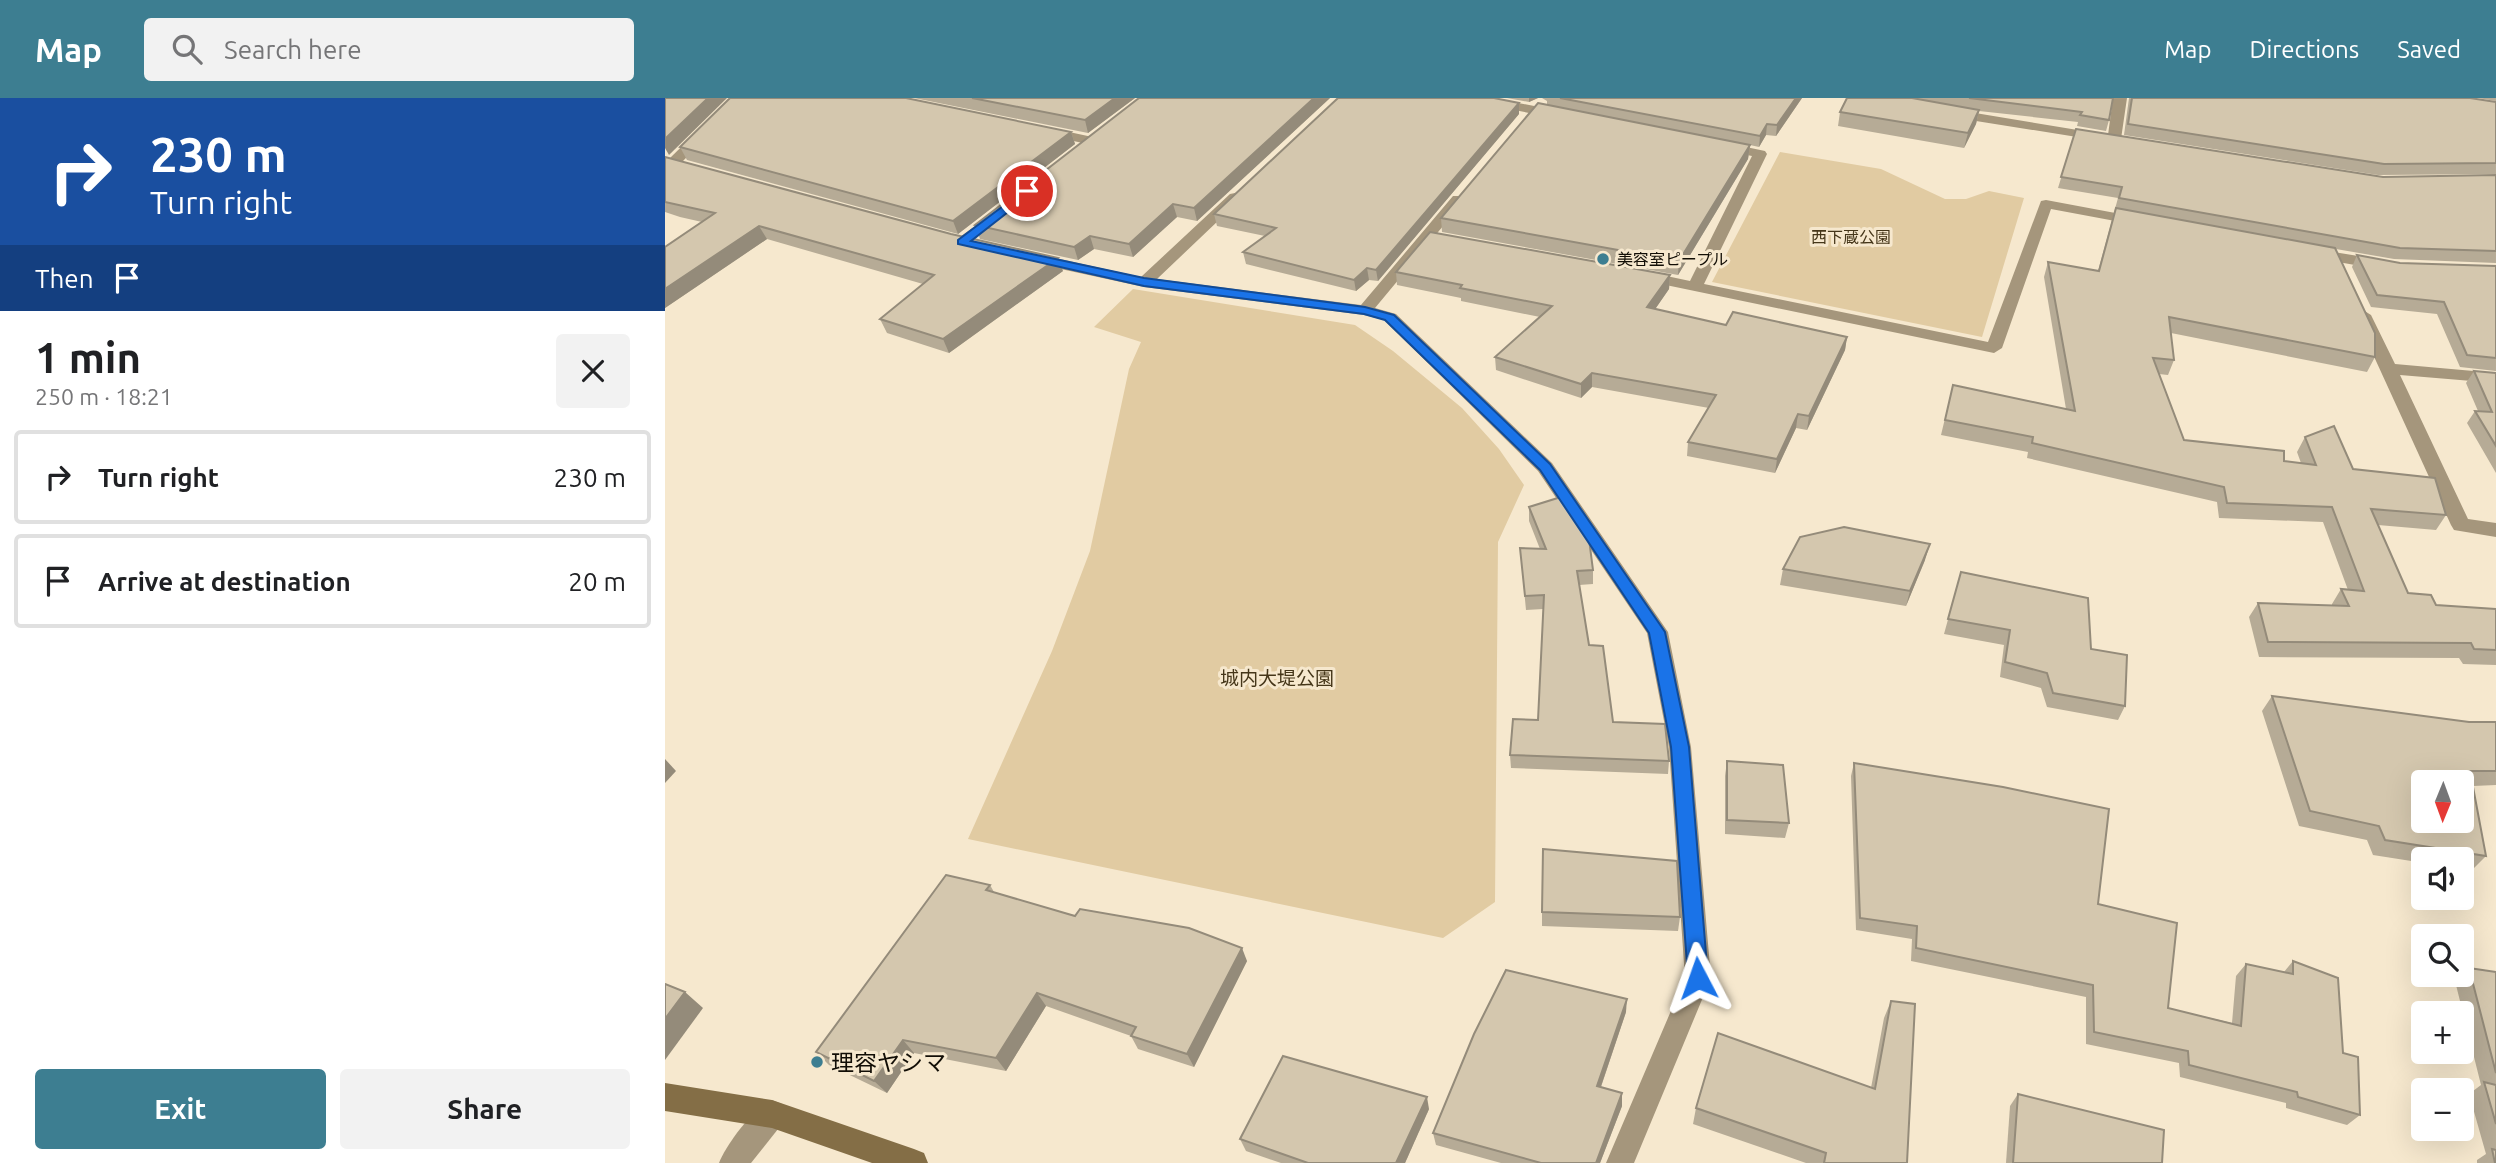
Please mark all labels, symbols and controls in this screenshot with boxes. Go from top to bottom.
search box [144,18,634,81]
icon: search [168,30,206,68]
text: Map [35,31,102,68]
text: Search here [224,35,362,64]
text: Map [2164,36,2211,63]
text: Directions [2249,36,2359,63]
text: Saved [2397,36,2461,63]
icon: right [35,126,126,217]
text: 230 m [150,126,287,181]
pin [997,161,1057,221]
icon: arrive [1008,172,1046,210]
text: Turn right [150,184,292,220]
park label: 西下蔵公園 [1811,228,1891,246]
place label: 美容室ピープル [1617,250,1728,268]
marker: 美容室ピープル [1595,251,1611,267]
icon: arrive [108,259,146,297]
text: Then [35,264,94,293]
text: 1 min [35,334,141,381]
button: close [556,334,630,408]
text: 250 m · 18:21 [35,384,173,409]
icon: right [39,458,77,496]
text: Turn right [98,463,219,492]
text: 230 m [554,463,626,492]
icon: arrive [39,562,77,600]
text: Arrive at destination [98,567,351,596]
text: 20 m [568,567,626,596]
park label: 城内大堤公園 [1220,667,1334,689]
north arrow [2411,770,2475,833]
map controls [2411,770,2474,1141]
button: sound [2411,847,2474,910]
button: search [2411,924,2474,987]
position arrow [1661,941,1735,1015]
button: + [2411,1001,2474,1064]
place label: 理容ヤシマ [831,1050,946,1075]
marker: 理容ヤシマ [809,1054,825,1070]
button: Exit [35,1069,326,1149]
button: Share [340,1069,630,1149]
button: − [2411,1078,2474,1141]

